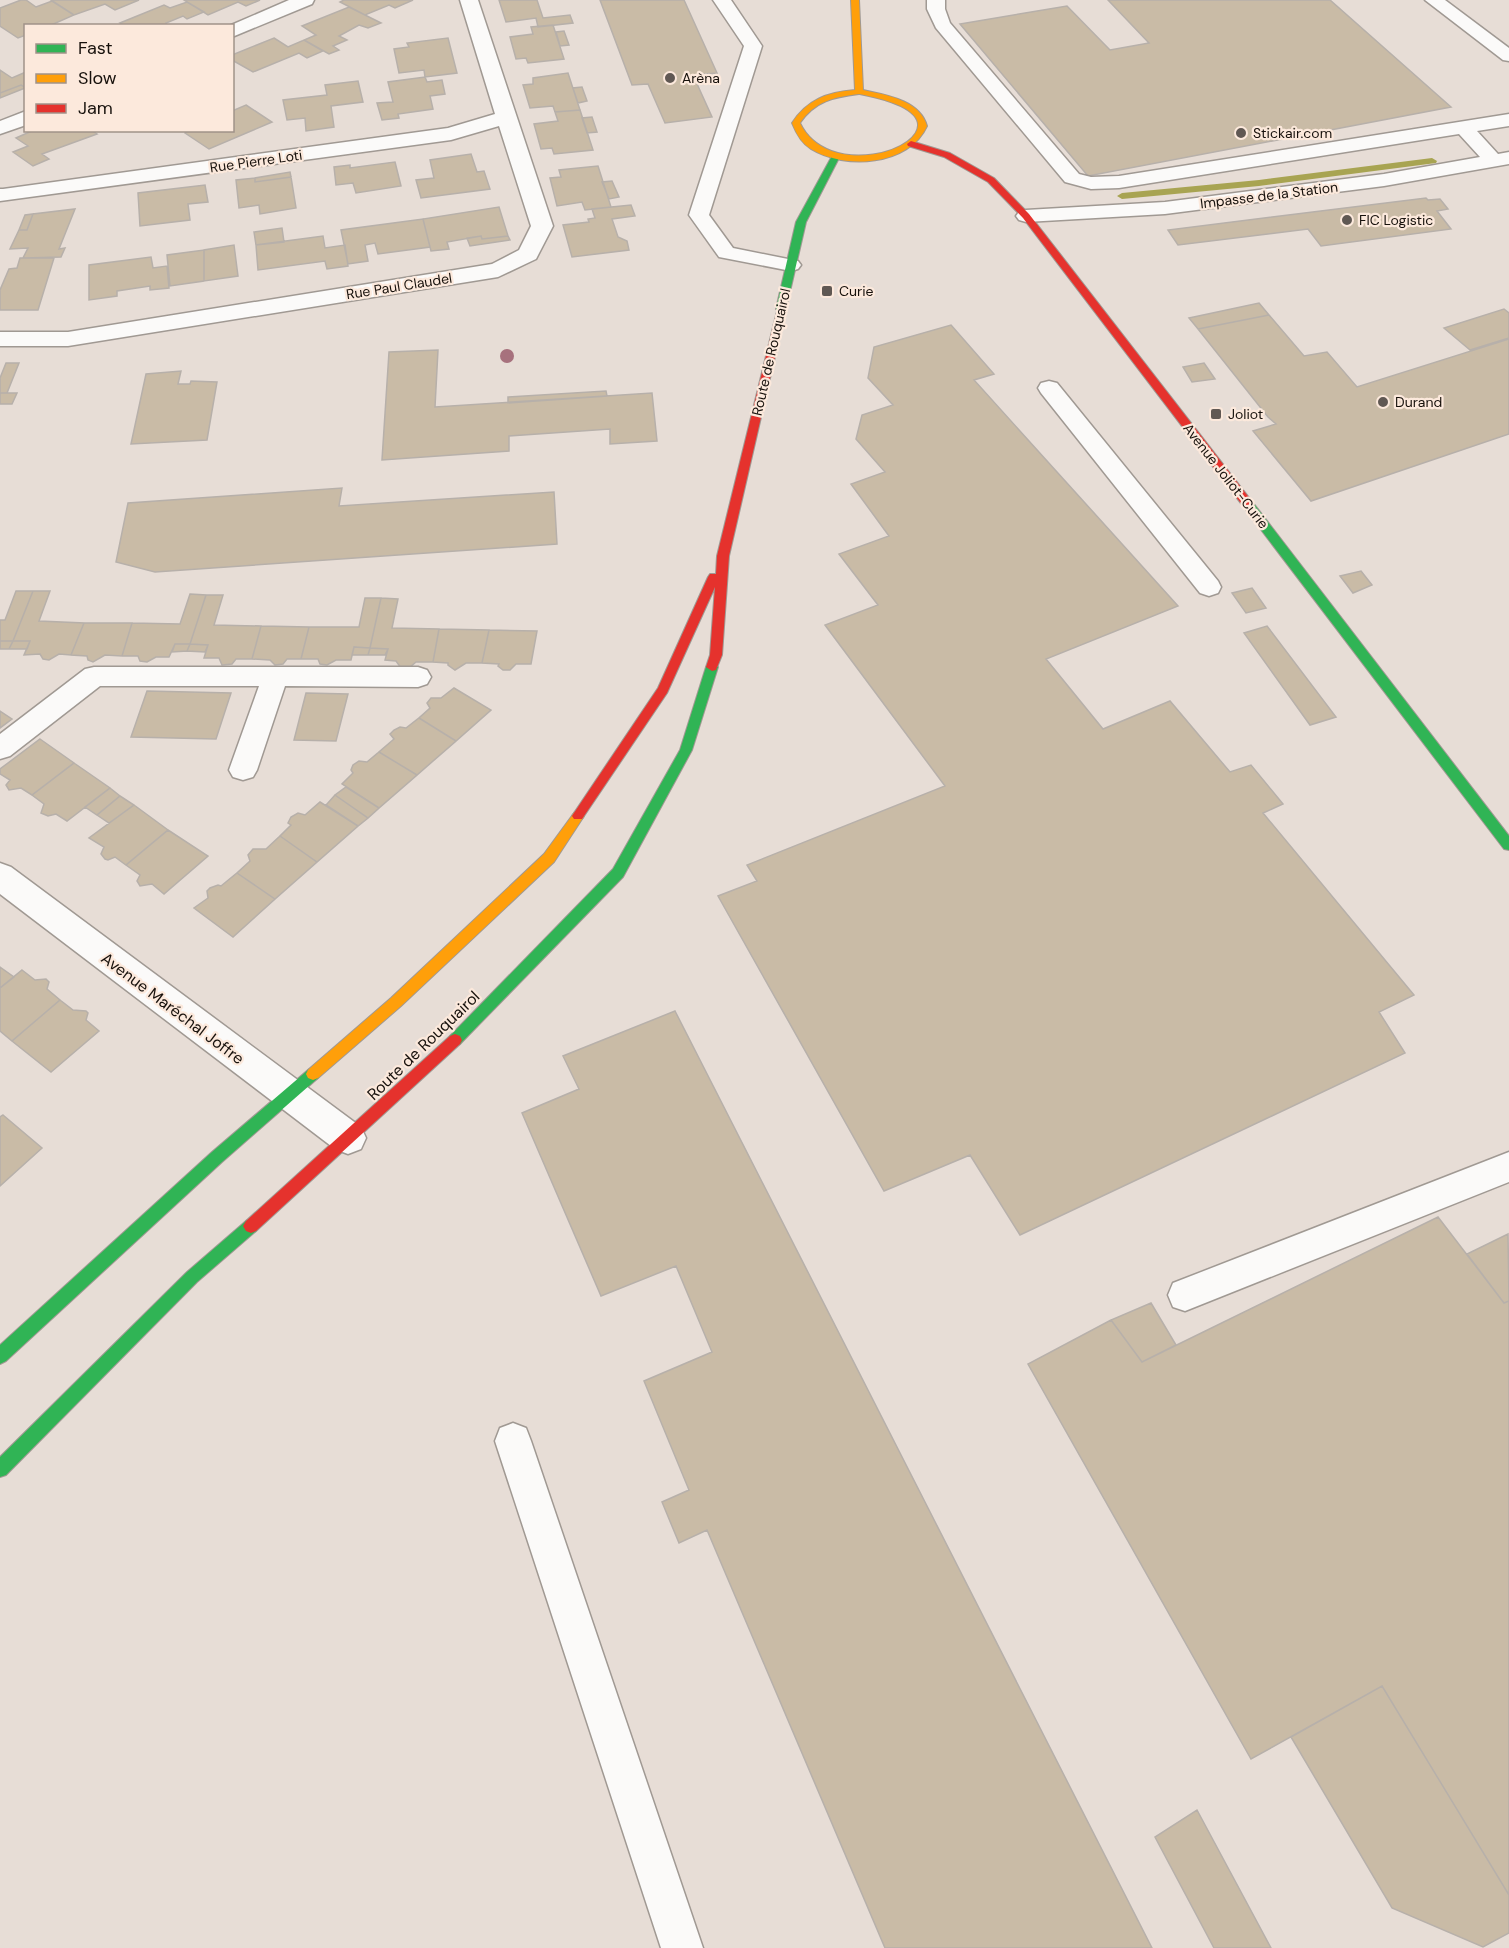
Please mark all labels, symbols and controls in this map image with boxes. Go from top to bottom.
legend [24,24,234,132]
text: Fast [78,36,113,60]
text: Slow [78,66,117,90]
place label: Arèna [682,69,720,87]
marker: Arèna [663,71,677,85]
text: Jam [78,96,113,120]
place label: Stickair.com [1253,124,1332,142]
marker: Stickair.com [1234,126,1248,140]
street label: Rue Pierre Loti [209,146,303,176]
street label: Impasse de la Station [1199,178,1339,212]
place label: FIC Logistic [1359,211,1433,229]
marker: FIC Logistic [1340,213,1354,227]
street label: Rue Paul Claudel [345,269,453,303]
place label: Curie [839,282,874,300]
marker: Curie [820,284,834,298]
street label: Route de Rouquairol [748,287,794,417]
place label: Durand [1395,393,1442,411]
marker: Durand [1376,395,1390,409]
place label: Joliot [1228,405,1263,423]
marker: Joliot [1209,407,1223,421]
street label: Avenue Joliot-Curie [1179,420,1273,532]
street label: Avenue Maréchal Joffre [97,948,248,1069]
street label: Route de Rouquairol [363,986,484,1105]

